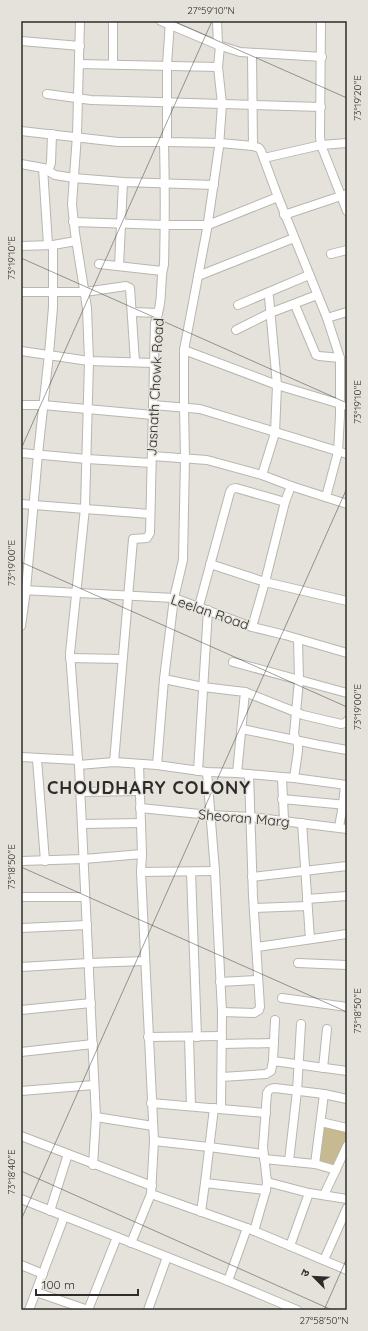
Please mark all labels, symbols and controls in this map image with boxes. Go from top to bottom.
text: 27°59'10"N [187,4,235,17]
text: 73°19'20"E [351,75,364,121]
text: 73°19'10"E [5,236,18,280]
street label: Jasnath Chowk Road [142,317,168,457]
text: 73°19'10"E [351,380,364,424]
text: 73°19'00"E [5,540,18,586]
street label: Leelan Road [168,590,252,634]
text: 73°19'00"E [351,684,364,730]
district label: CHOUDHARY COLONY [47,776,251,799]
street label: Sheoran Marg [197,805,291,831]
text: 73°18'50"E [5,844,18,890]
text: 73°18'50"E [351,988,364,1034]
text: 73°18'40"E [5,1149,18,1195]
north arrow [294,1257,334,1297]
text: उ [297,1267,313,1279]
scale bar [36,1271,138,1297]
text: 100 m [42,1277,75,1292]
text: 27°58'50"N [299,1314,349,1327]

